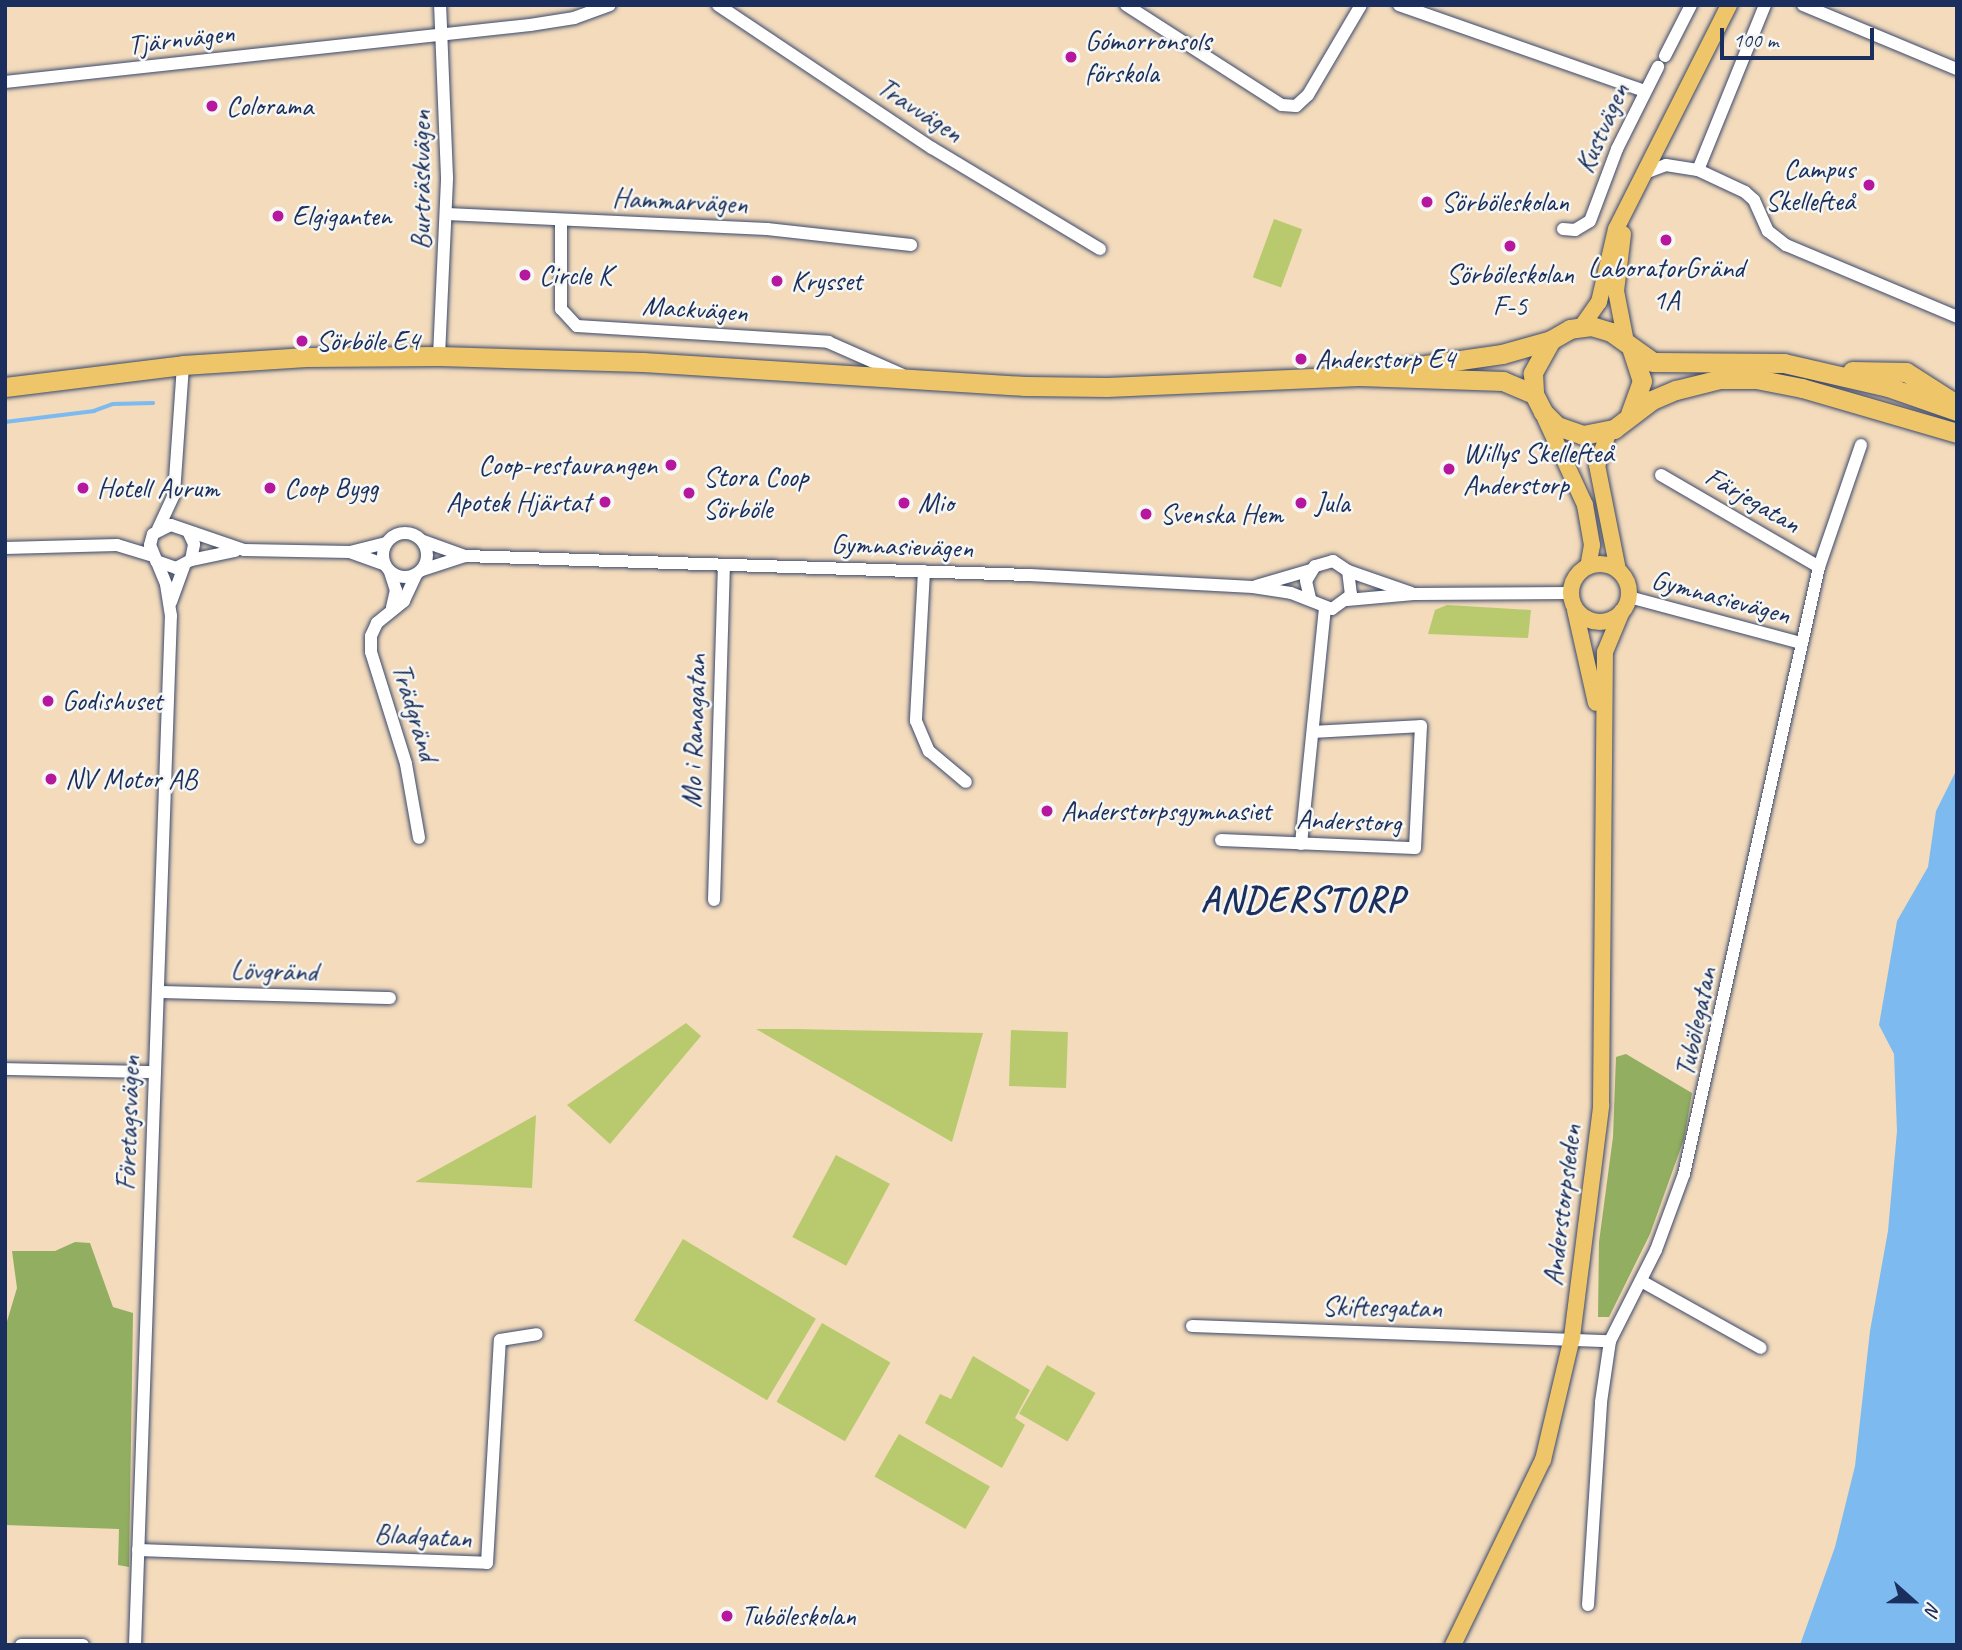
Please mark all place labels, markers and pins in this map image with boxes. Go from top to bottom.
place label: Gómorronsols förskola [1085,24,1211,90]
marker: Gómorronsols förskola [1063,49,1079,65]
place label: Colorama [226,89,313,123]
marker: Colorama [204,98,220,114]
place label: Campus Skellefteå [1765,152,1855,218]
marker: Campus Skellefteå [1861,177,1877,193]
place label: Sörböleskolan [1441,185,1569,219]
marker: Sörböleskolan [1419,194,1435,210]
place label: Elgiganten [292,199,391,233]
marker: Elgiganten [270,208,286,224]
marker: LaboratorGränd 1A [1658,232,1674,248]
marker: Sörböleskolan F-5 [1502,238,1518,254]
place label: LaboratorGränd 1A [1588,251,1744,317]
place label: Sörböleskolan F-5 [1446,257,1574,323]
place label: Circle K [539,258,612,292]
place label: Krysset [791,264,862,298]
marker: Circle K [517,267,533,283]
marker: Krysset [769,273,785,289]
place label: Sörböle E4 [316,324,420,358]
marker: Sörböle E4 [294,333,310,349]
place label: Anderstorp E4 [1315,342,1455,376]
marker: Anderstorp E4 [1293,351,1309,367]
place label: Willys Skellefteå Anderstorp [1463,436,1614,502]
place label: Coop-restaurangen [478,448,657,482]
marker: Coop-restaurangen [663,457,679,473]
place label: Stora Coop Sörböle [703,460,808,526]
marker: Willys Skellefteå Anderstorp [1441,461,1457,477]
place label: Hotell Aurum [97,471,219,505]
place label: Coop Bygg [284,471,378,505]
marker: Hotell Aurum [75,480,91,496]
marker: Coop Bygg [262,480,278,496]
place label: Apotek Hjärtat [446,485,591,519]
marker: Stora Coop Sörböle [681,485,697,501]
place label: Mio [918,486,954,520]
place label: Jula [1315,486,1350,520]
marker: Apotek Hjärtat [597,494,613,510]
marker: Mio [896,495,912,511]
marker: Jula [1293,495,1309,511]
place label: Svenska Hem [1160,497,1281,531]
marker: Svenska Hem [1138,506,1154,522]
place label: Godishuset [62,684,162,718]
marker: Godishuset [40,693,56,709]
place label: NV Motor AB [65,762,197,796]
marker: NV Motor AB [43,771,59,787]
place label: Anderstorpsgymnasiet [1061,794,1271,828]
marker: Anderstorpsgymnasiet [1039,803,1055,819]
place label: Tuböleskolan [741,1599,856,1633]
marker: Tuböleskolan [719,1608,735,1624]

